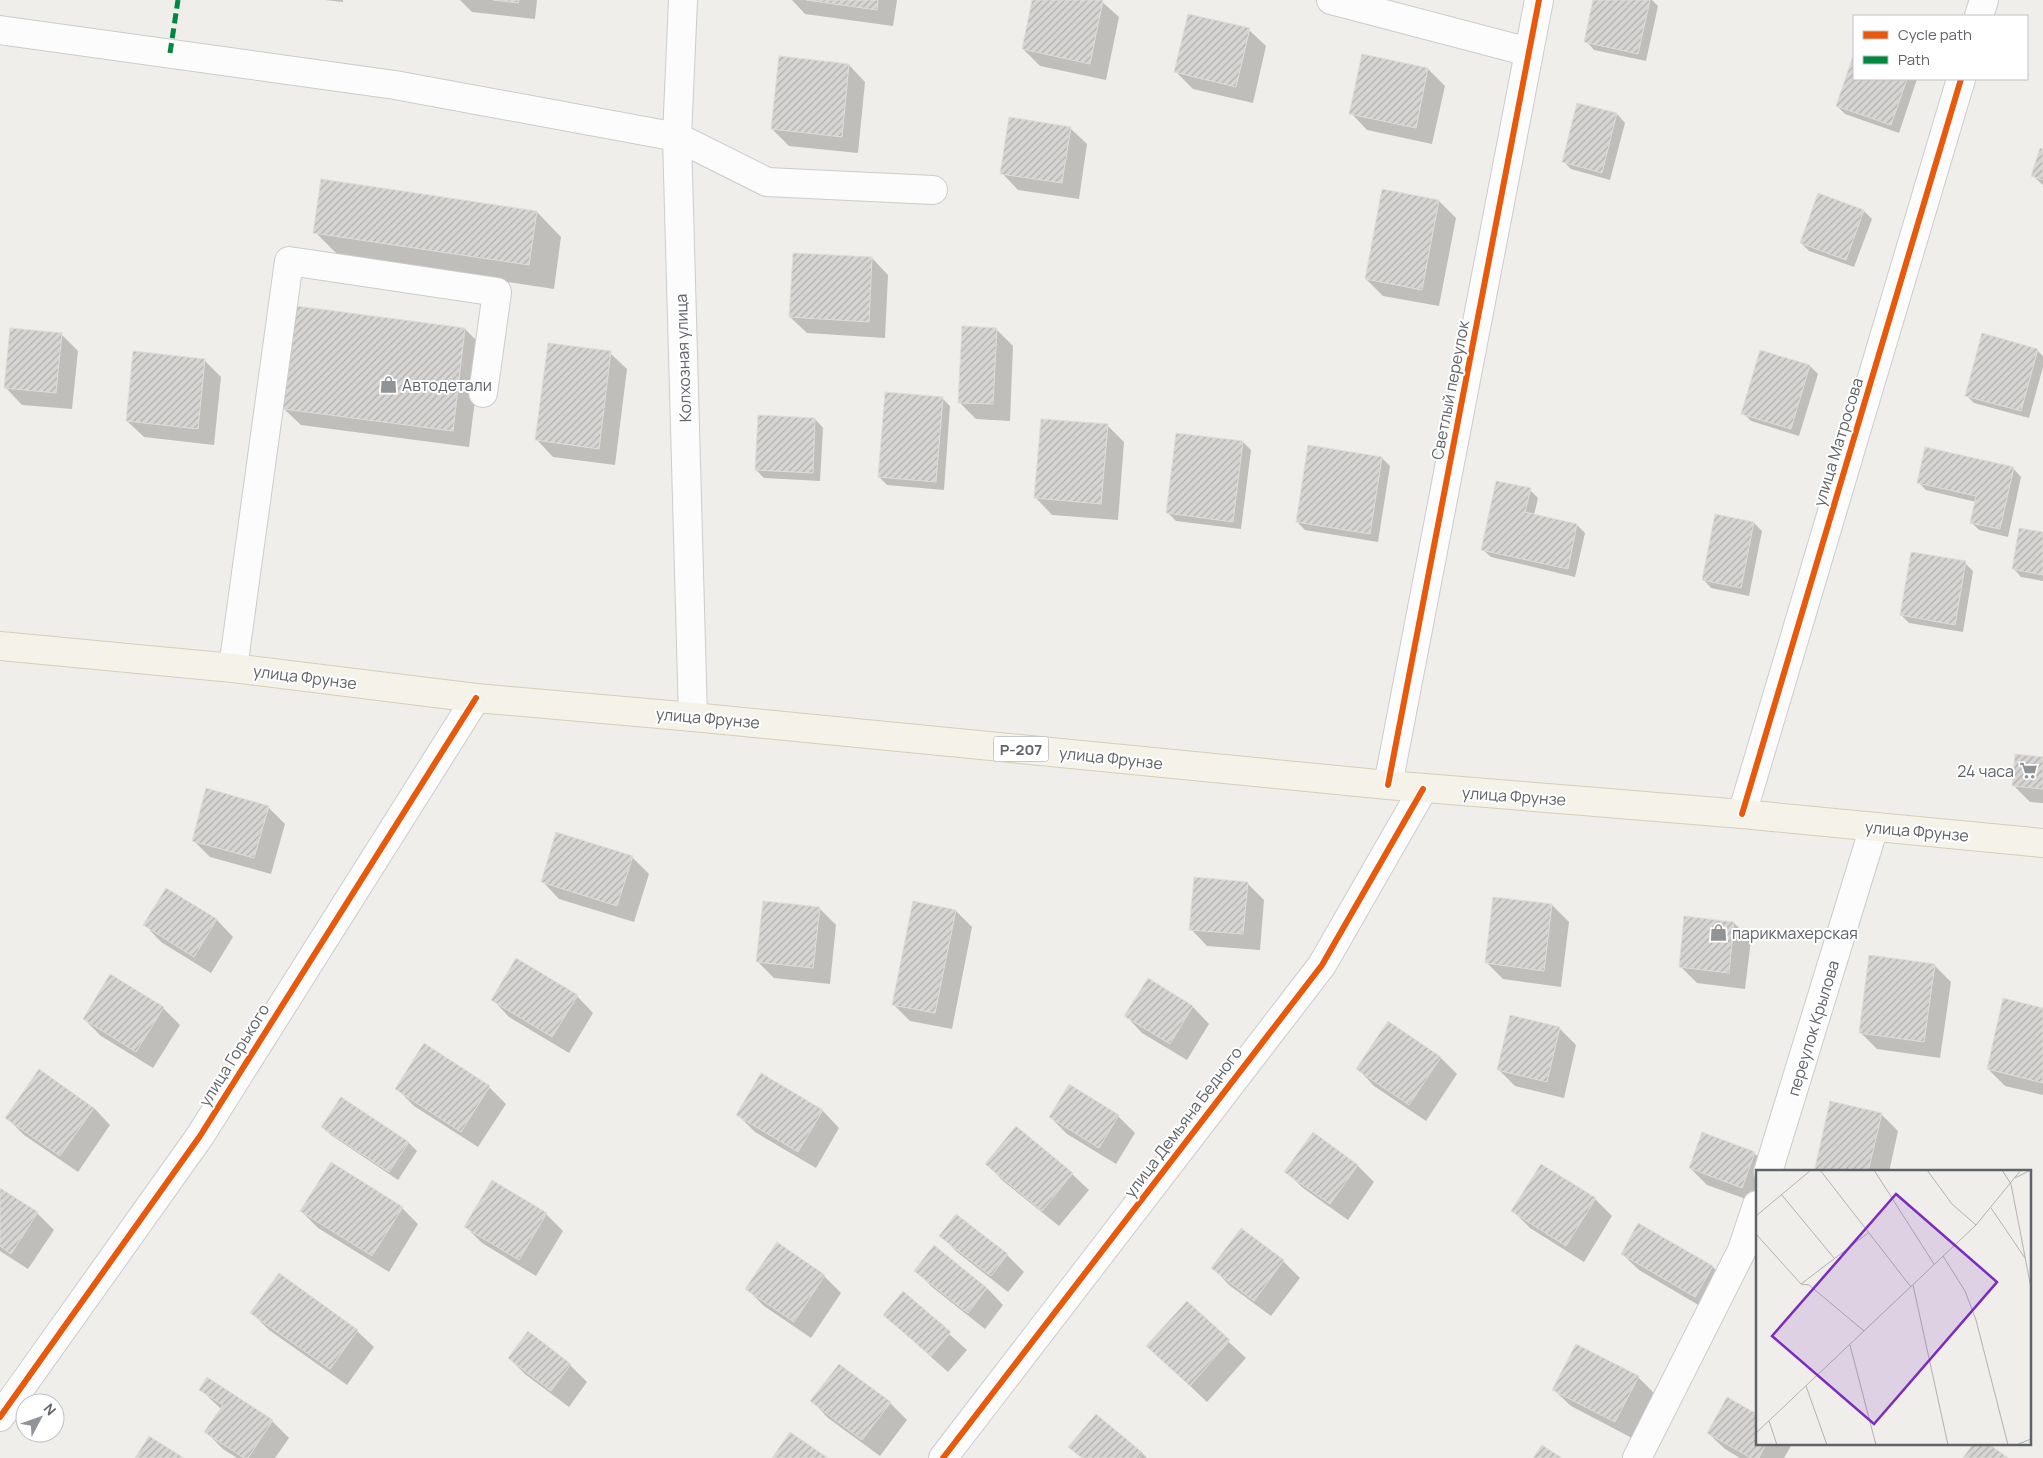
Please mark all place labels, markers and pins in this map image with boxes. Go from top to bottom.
place label: Автодетали [402,374,492,396]
shop icon: Автодетали [378,375,398,395]
place label: 24 часа [1957,760,2014,782]
supermarket icon: 24 часа [2018,761,2038,781]
place label: парикмахерская [1732,922,1858,944]
shop icon: парикмахерская [1708,923,1728,943]

